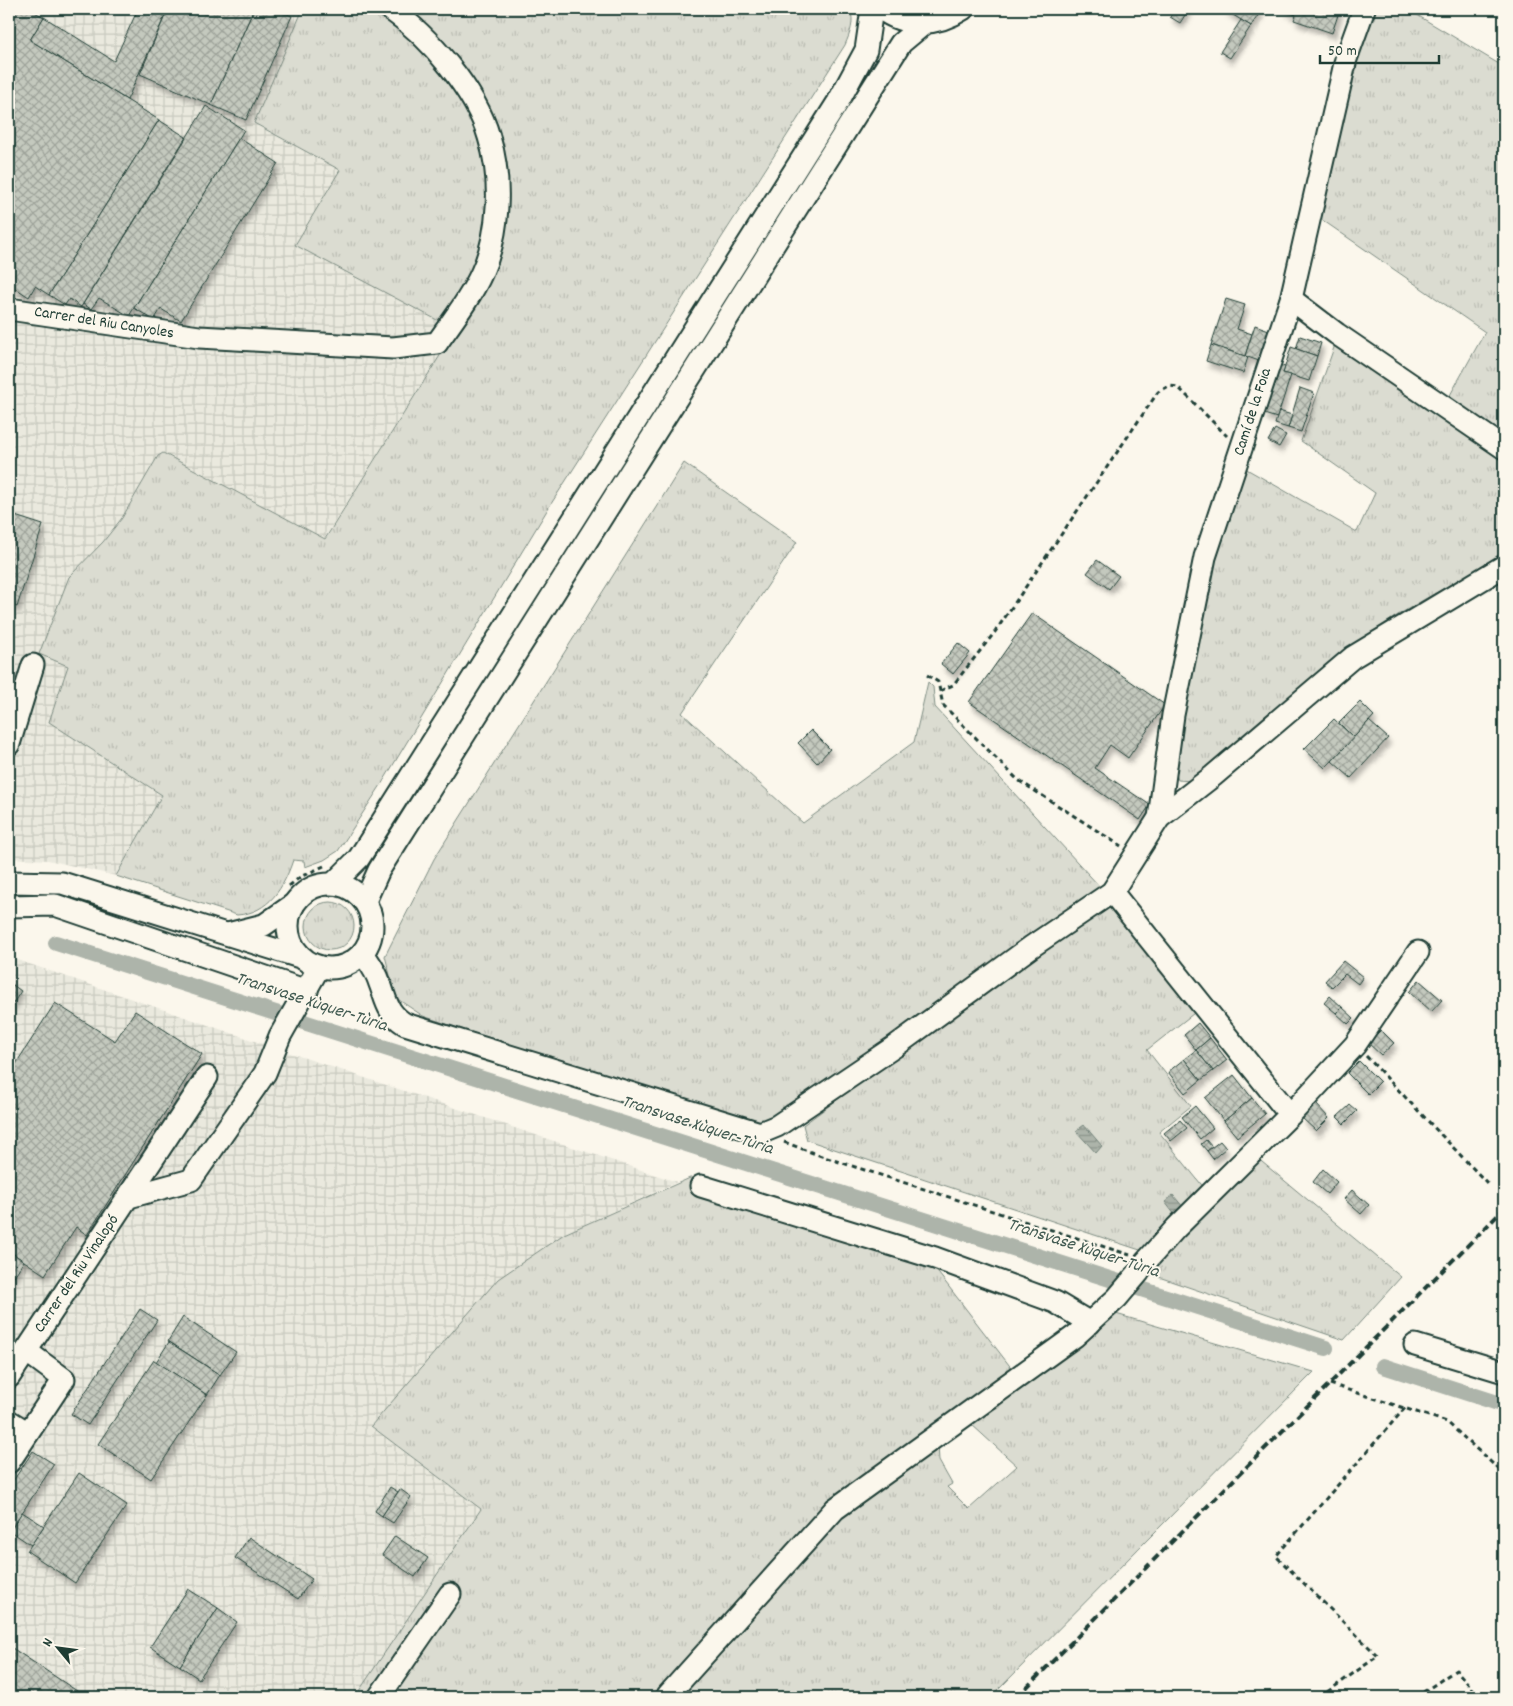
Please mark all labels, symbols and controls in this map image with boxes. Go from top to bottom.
scale bar [1320,32,1439,64]
text: 50 m [1328,41,1357,63]
street label: Carrer del Riu Canyoles [32,301,176,345]
street label: Camí de la Foia [1228,365,1278,459]
water label: Transvase Xùquer-Tùria [232,967,391,1040]
water label: Transvase Xùquer-Tùria [618,1090,777,1163]
street label: Carrer del Riu Vinalopó [29,1210,125,1338]
water label: Transvase Xùquer-Tùria [1004,1213,1163,1286]
north arrow [32,1624,82,1674]
text: N [38,1635,59,1651]

